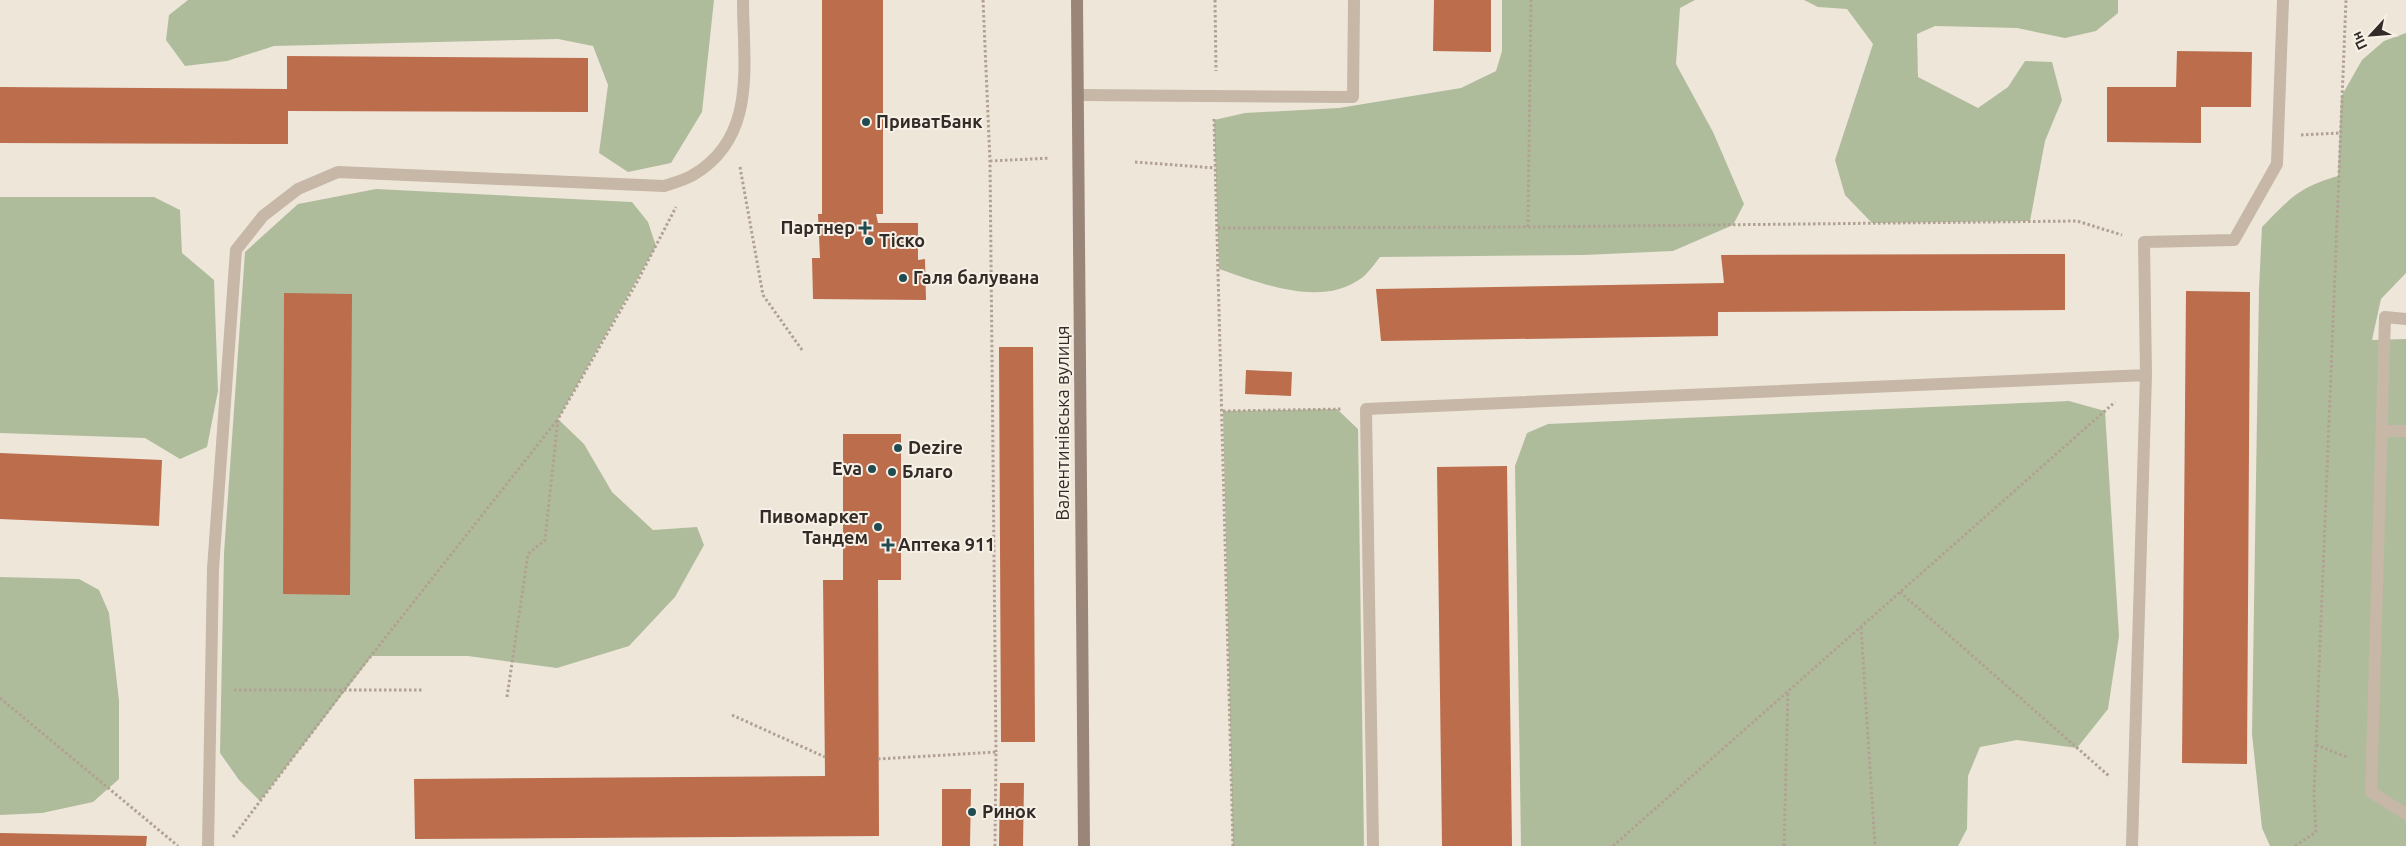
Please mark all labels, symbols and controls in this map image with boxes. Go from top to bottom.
north arrow [2346,10,2396,60]
text: Пн [2348,29,2371,52]
place label: ПриватБанк [876,111,983,131]
marker: ПриватБанк [860,116,872,128]
place label: Партнер [781,217,855,237]
marker: Партнер [859,222,871,234]
place label: Тіско [879,230,925,250]
marker: Тіско [863,235,875,247]
place label: Галя балувана [913,267,1039,287]
marker: Галя балувана [897,272,909,284]
street label: Валентинівська вулиця [1052,325,1072,521]
place label: Dezire [908,437,963,457]
marker: Dezire [892,442,904,454]
place label: Eva [832,458,862,478]
place label: Благо [902,461,953,481]
marker: Eva [866,463,878,475]
marker: Благо [886,466,898,478]
place label: Пивомаркет Тандем [759,506,868,547]
marker: Пивомаркет Тандем [872,521,884,533]
place label: Аптека 911 [898,534,995,554]
marker: Аптека 911 [882,539,894,551]
place label: Ринок [982,801,1037,821]
marker: Ринок [966,806,978,818]

